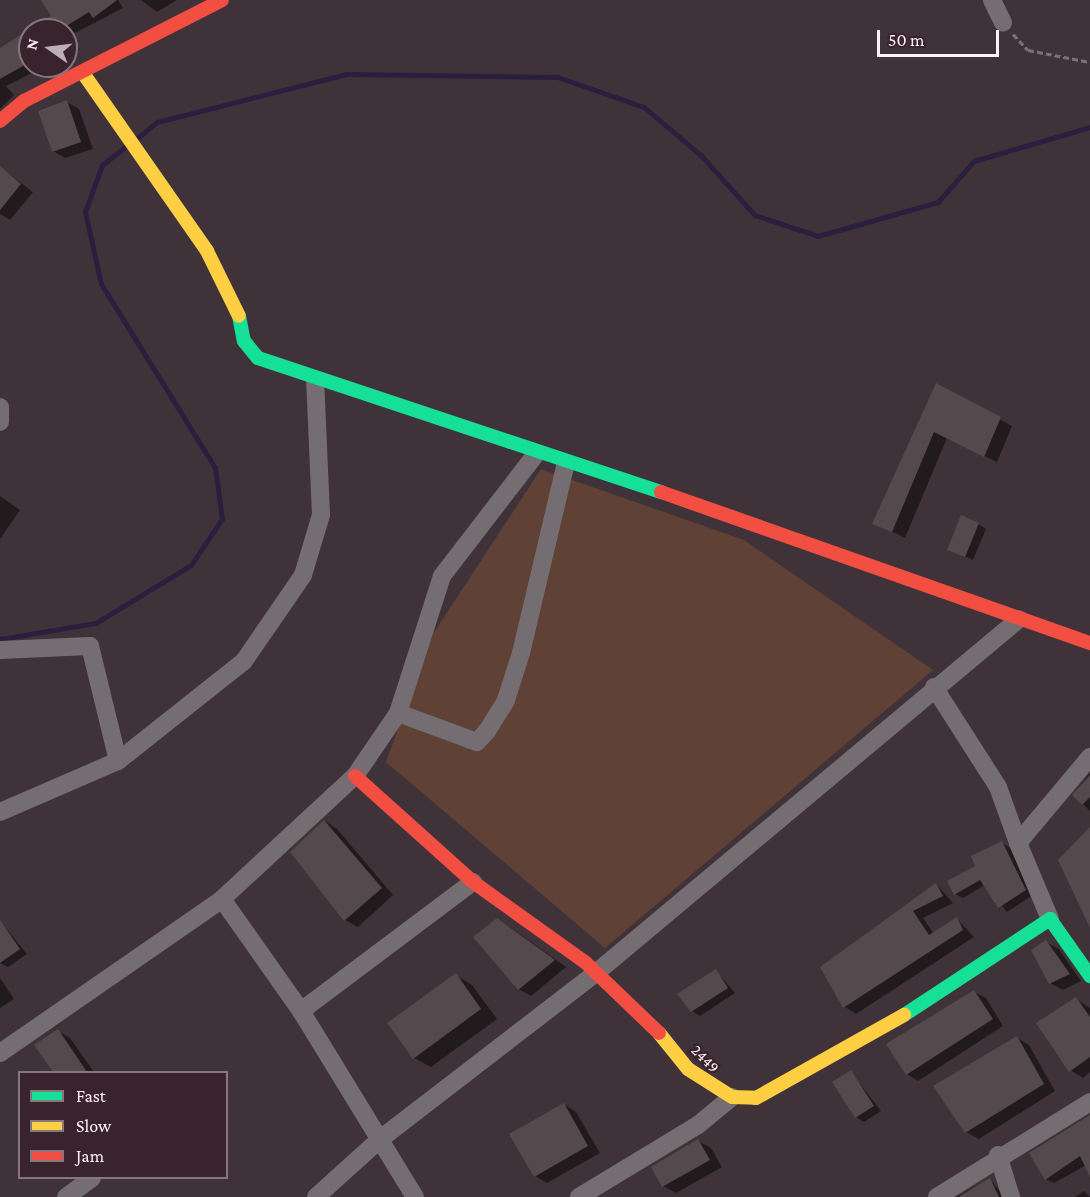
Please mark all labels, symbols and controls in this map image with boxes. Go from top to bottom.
north arrow [18,18,78,78]
scale bar [880,18,1002,56]
text: 50 m [888,30,925,50]
text: N [22,37,42,51]
street label: 2449 [687,1041,723,1077]
legend [18,1071,228,1179]
text: Fast [76,1086,106,1106]
text: Slow [76,1116,111,1136]
text: Jam [76,1146,104,1166]

